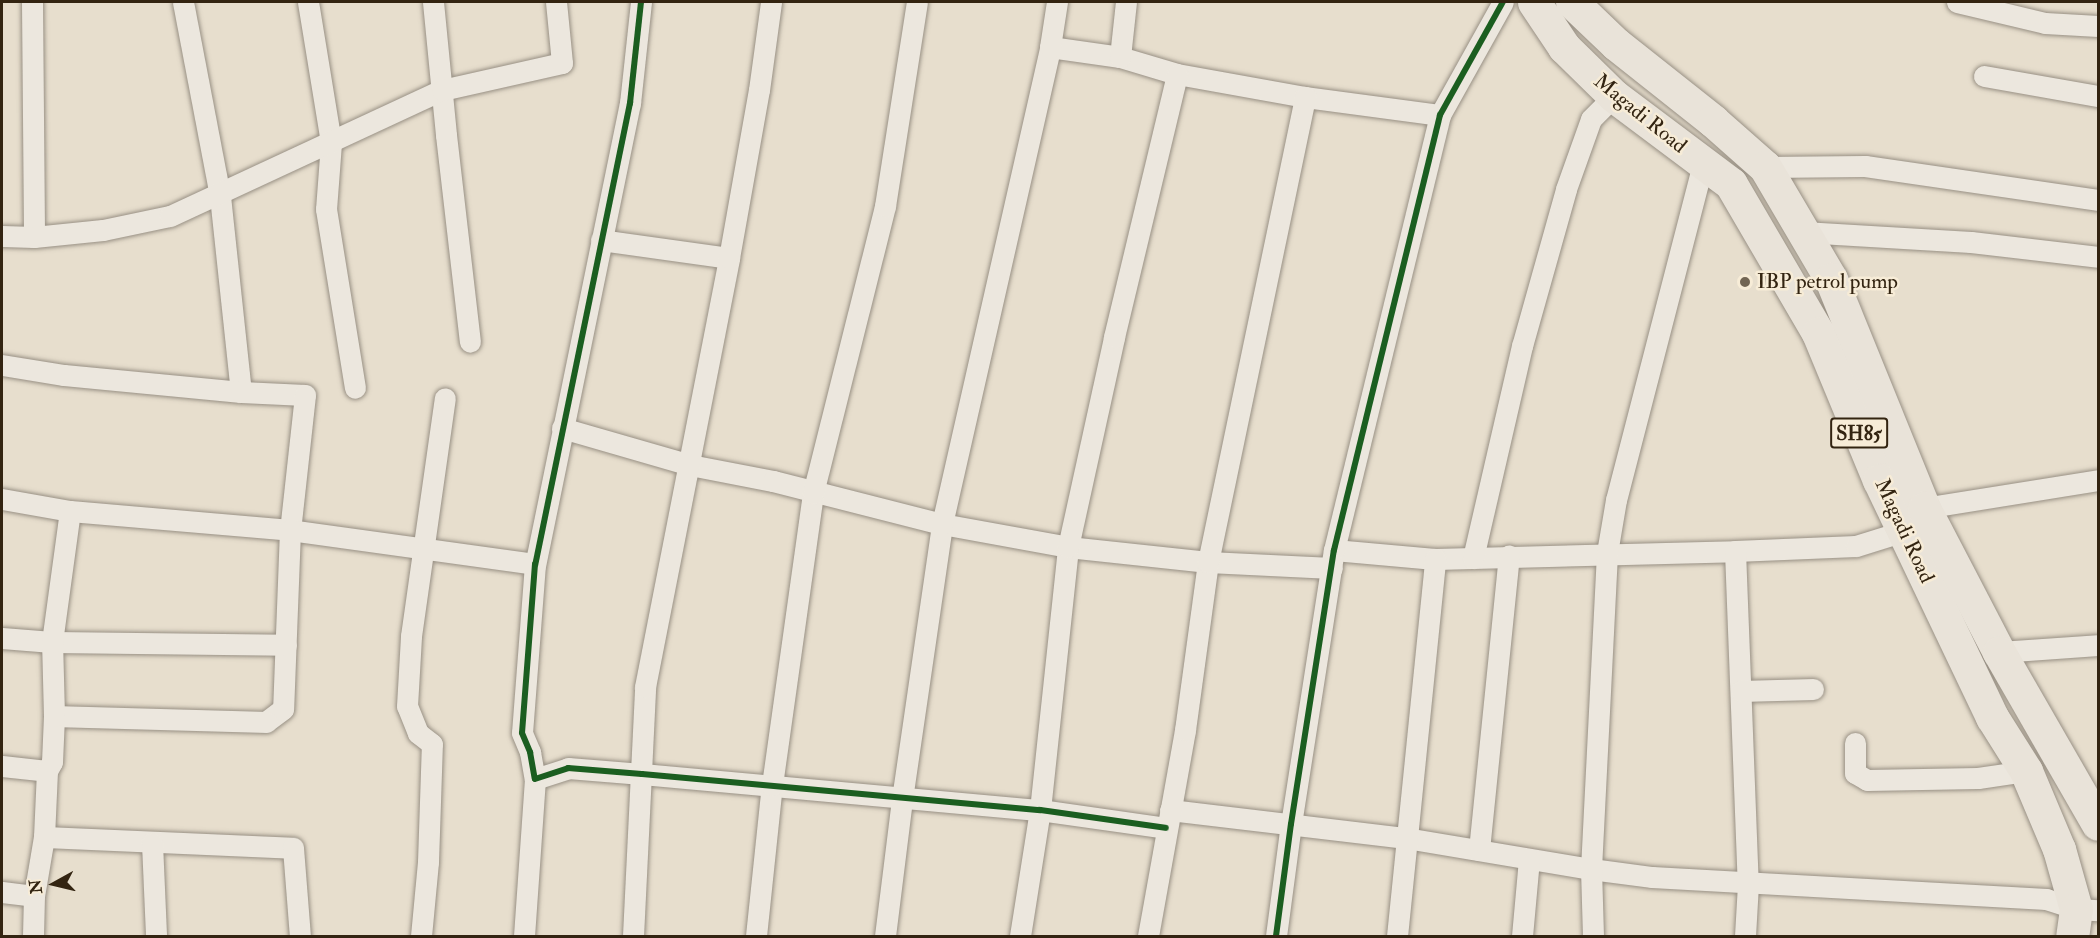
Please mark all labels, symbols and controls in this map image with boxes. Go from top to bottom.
street label: Magadi Road [1589,69,1691,159]
place label: IBP petrol pump [1757,269,1898,295]
marker: IBP petrol pump [1738,275,1752,289]
road number: SH85 [1829,416,1889,450]
street label: Magadi Road [1869,475,1939,587]
north arrow [24,854,84,914]
text: N [25,878,47,895]

